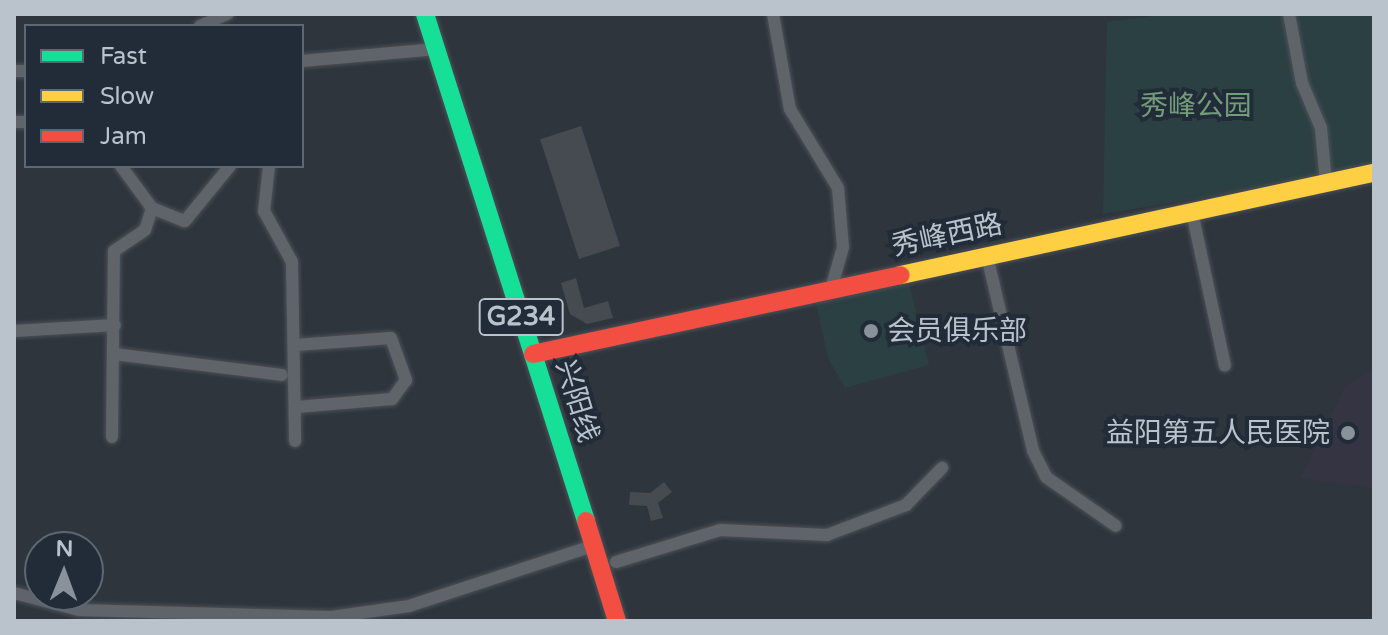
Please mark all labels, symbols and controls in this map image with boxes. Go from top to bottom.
legend [24,24,304,168]
text: Fast [100,42,147,71]
text: Slow [100,82,154,111]
park label: 秀峰公园 [1140,89,1252,123]
text: Jam [100,122,147,151]
street label: 秀峰西路 [889,207,1005,263]
road number: G234 [477,295,565,339]
place label: 会员俱乐部 [887,314,1027,348]
marker: 会员俱乐部 [862,322,880,340]
street label: 兴阳线 [549,356,605,446]
place label: 益阳第五人民医院 [1106,416,1330,450]
marker: 益阳第五人民医院 [1337,422,1359,444]
north arrow [24,531,104,611]
text: N [55,536,73,562]

